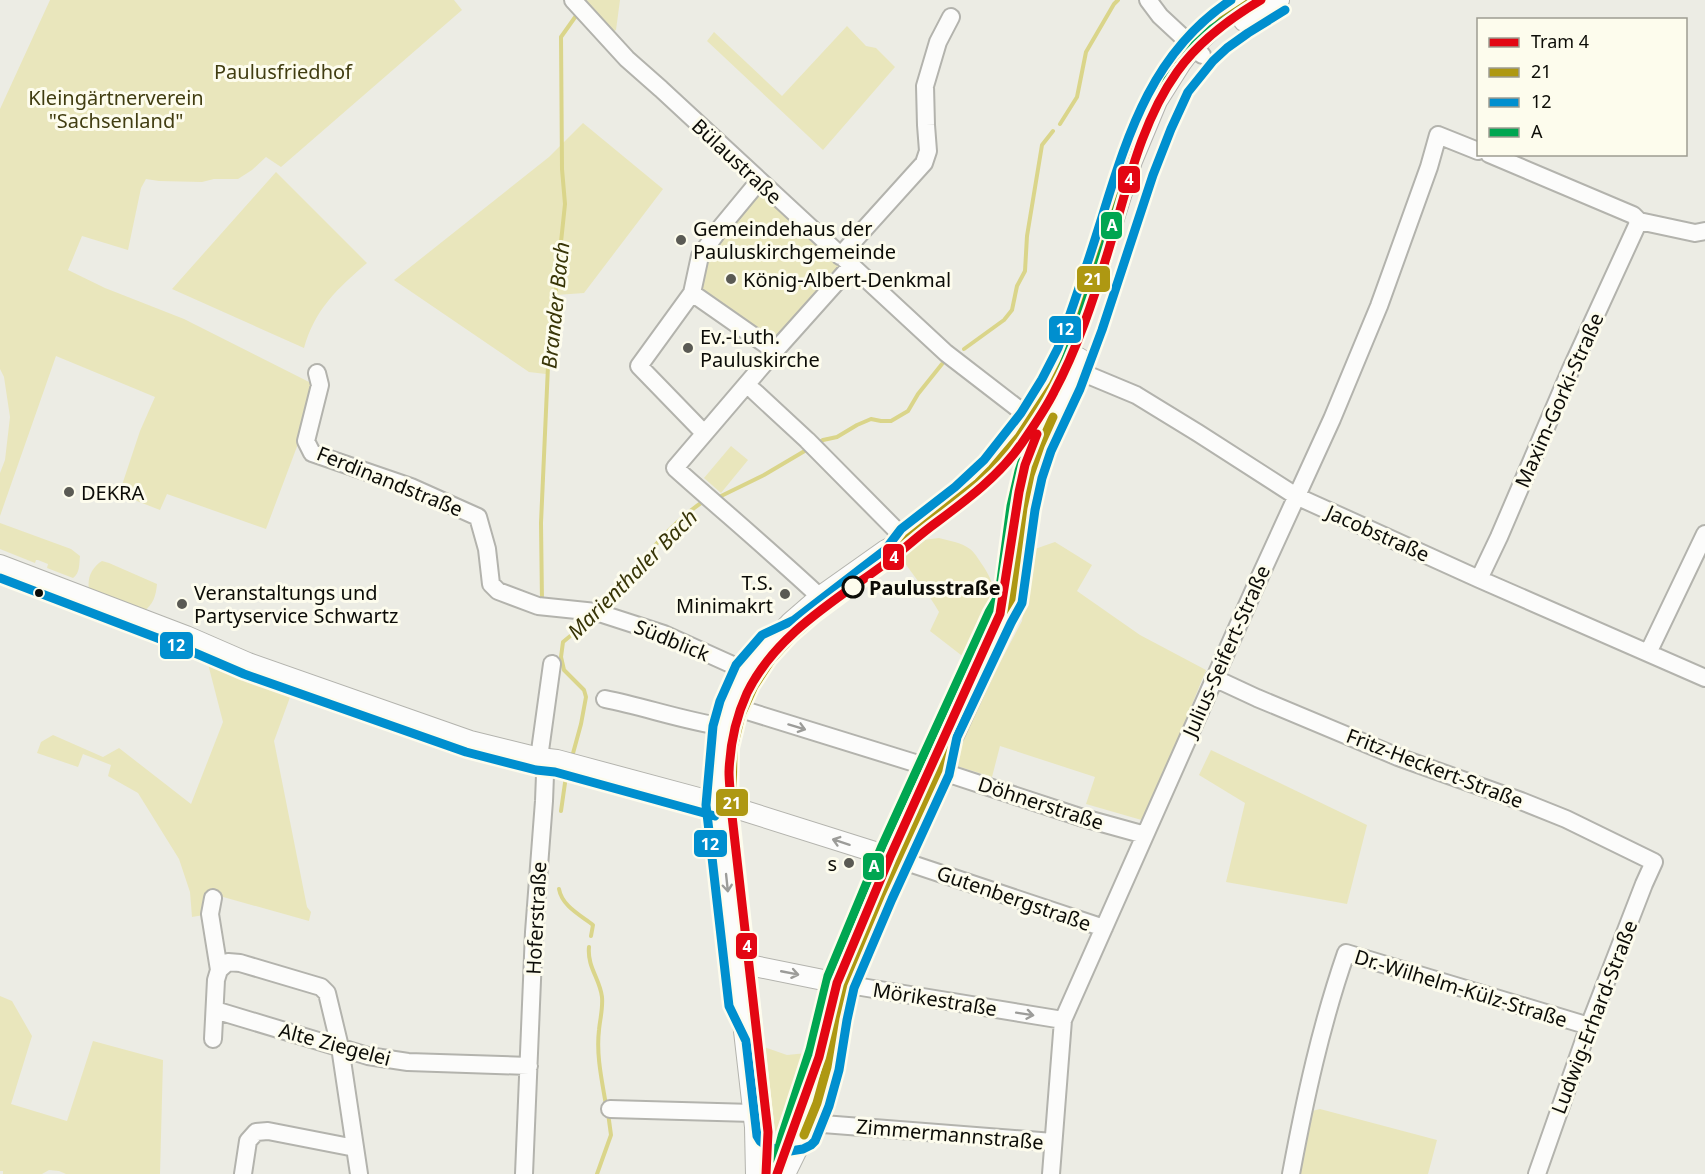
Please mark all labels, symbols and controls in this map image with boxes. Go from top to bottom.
legend [1477,18,1687,156]
text: Tram 4 [1531,29,1589,53]
park label: Paulusfriedhof [214,58,353,85]
text: 21 [1531,59,1552,83]
park label: Kleingärtnerverein "Sachsenland" [28,84,204,134]
text: 12 [1531,89,1552,113]
street label: Bülaustraße [686,112,788,210]
text: A [1531,119,1543,143]
line badge: 4 [1117,165,1141,194]
text: 4 [1124,168,1134,190]
line badge: A [1100,211,1123,240]
text: A [1106,214,1118,236]
place label: Gemeindehaus der Pauluskirchgemeinde [693,215,896,265]
marker: Gemeindehaus der Pauluskirchgemeinde [674,233,688,247]
water label: Brander Bach [534,240,576,370]
line badge: 21 [1076,265,1111,293]
place label: König-Albert-Denkmal [743,266,951,293]
text: 21 [1084,268,1102,290]
marker: König-Albert-Denkmal [724,272,738,286]
street label: Maxim-Gorki-Straße [1508,308,1610,492]
line badge: 12 [1048,315,1082,344]
text: 12 [1056,318,1074,340]
place label: Ev.-Luth. Pauluskirche [700,323,820,373]
marker: Ev.-Luth. Pauluskirche [681,341,695,355]
street label: Ferdinandstraße [313,439,467,523]
place label: DEKRA [81,479,145,506]
marker: DEKRA [62,485,76,499]
street label: Jacobstraße [1320,497,1434,568]
water label: Marienthaler Bach [561,503,703,645]
line badge: 4 [882,543,905,571]
text: 4 [889,546,899,568]
street label: Julius-Seifert-Straße [1175,561,1276,743]
place label: T.S. Minimakrt [676,569,773,619]
place label: Paulusstraße [869,574,1001,601]
marker: Paulusstraße [842,576,864,598]
place label: Veranstaltungs und Partyservice Schwartz [194,579,398,629]
unlabelled marker [33,587,45,599]
marker: T.S. Minimakrt [778,587,792,601]
marker: Veranstaltungs und Partyservice Schwartz [175,597,189,611]
street label: Südblick [631,613,714,667]
line badge: 12 [159,631,194,660]
text: 12 [167,634,185,656]
one-way arrow [787,722,806,733]
street label: Fritz-Heckert-Straße [1343,722,1527,814]
street label: Döhnerstraße [975,770,1107,836]
line badge: 21 [715,788,749,817]
text: 21 [723,792,741,814]
line badge: 12 [693,829,728,858]
text: 12 [701,833,719,855]
one-way arrow [832,835,851,846]
place label: s [827,850,837,877]
line badge: A [862,852,885,881]
text: A [868,855,880,877]
marker: s [842,856,856,870]
street label: Gutenbergstraße [933,859,1095,937]
street label: Hoferstraße [520,861,552,975]
one-way arrow [722,872,733,892]
street label: Ludwig-Erhard-Straße [1545,916,1643,1118]
line badge: 4 [735,932,758,960]
text: 4 [742,935,752,957]
street label: Dr.-Wilhelm-Külz-Straße [1351,943,1571,1033]
one-way arrow [780,968,799,979]
street label: Mörikestraße [871,976,999,1022]
one-way arrow [1015,1009,1035,1020]
street label: Alte Ziegelei [276,1016,394,1072]
street label: Zimmermannstraße [855,1112,1045,1156]

